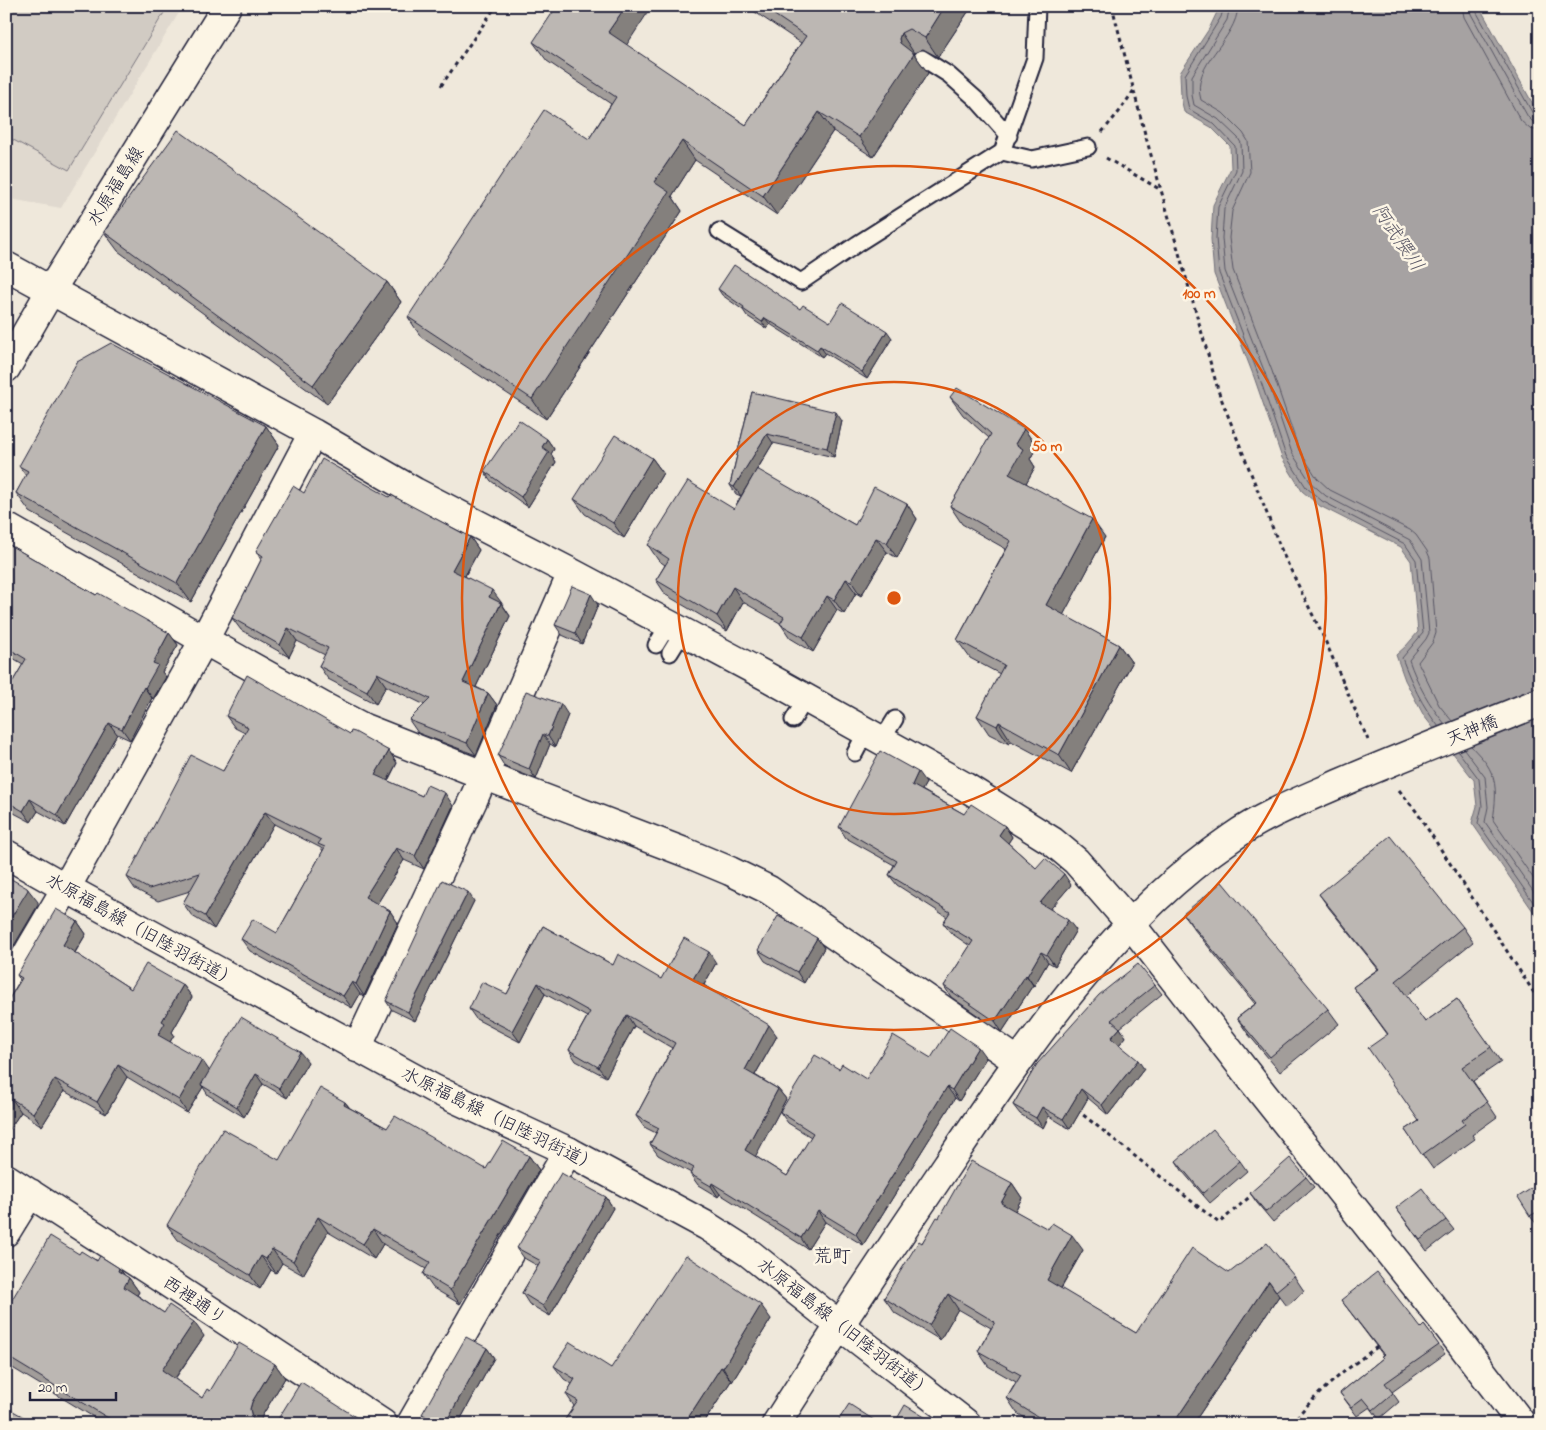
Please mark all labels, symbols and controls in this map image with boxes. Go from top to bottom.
street label: 水原福島線 [82,142,152,232]
water label: 阿武隈川 [1364,199,1429,277]
text: 100 m [1182,283,1216,305]
text: 50 m [1032,436,1063,458]
centre of rings [885,589,903,607]
street label: 天神橋 [1443,710,1503,754]
street label: 水原福島線（旧陸羽街道） [40,868,242,995]
street label: 水原福島線（旧陸羽街道） [396,1062,602,1180]
district label: 荒町 [813,1244,851,1271]
street label: 水原福島線（旧陸羽街道） [751,1253,937,1406]
street label: 西裡通り [157,1271,231,1333]
scale bar [30,1370,116,1402]
text: 20 m [38,1377,68,1399]

